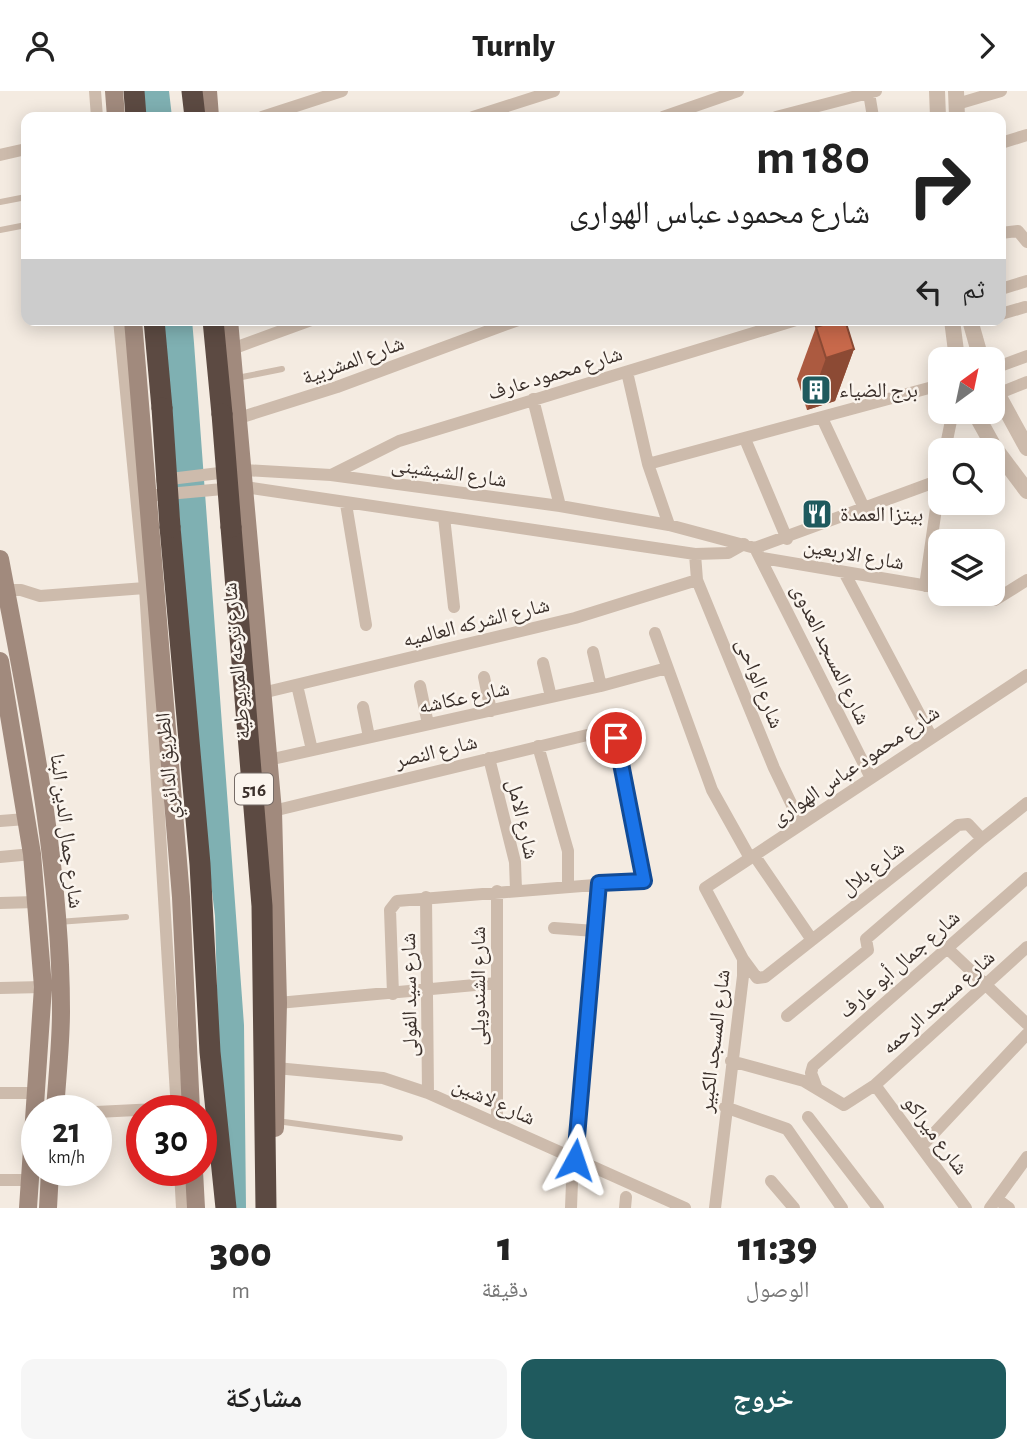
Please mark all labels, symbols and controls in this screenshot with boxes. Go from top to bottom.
icon: person [21,27,59,65]
icon: forward [968,27,1006,65]
text: Turnly [472,30,555,62]
text: 180 m [756,134,870,183]
icon: right [894,140,985,231]
text: شارع محمود عباس الهوارى [569,197,870,229]
icon: left [910,273,948,311]
text: ثم [962,277,985,303]
street label: شارع المشربية [299,332,408,390]
street label: شارع محمود عارف [485,343,625,406]
north arrow [928,347,1004,423]
map controls [928,347,1005,606]
building icon: برج الضياء [799,373,833,407]
place label: برج الضياء [839,380,918,403]
button: search [928,438,1005,515]
street label: شارع الشيشينى [390,454,508,493]
restaurant icon: بيتزا العمدة [800,497,834,531]
place label: بيتزا العمدة [840,504,923,526]
button: layers [928,529,1005,606]
street label: شارع الاربعين [802,535,906,576]
street label: شارع المسجد العدوى [786,581,874,729]
street label: شارع ترعه المريوطية [219,582,256,740]
street label: شارع الشركه العالميه [401,594,552,653]
street label: شارع الواحى [730,635,787,732]
street label: شارع عكاشه [417,678,512,719]
street label: شارع محمود عباس الهوارى [767,701,944,831]
pin [586,708,646,768]
street label: الطريق الدائري [152,711,188,820]
icon: arrive [597,719,635,757]
street label: شارع النصر [392,731,480,774]
street label: شارع جمال الدين البنا [45,752,86,910]
road number: 516 [235,773,273,804]
street label: شارع الامل [501,777,542,862]
street label: شارع بلال [837,837,909,901]
street label: شارع جمال أبو عارف [833,904,965,1024]
street label: شارع الشندويلى [468,926,491,1046]
street label: شارع سيد الفولى [398,933,423,1057]
street label: شارع مسجد الرحمه [878,946,1000,1060]
street label: شارع المسجد الكبير [695,968,736,1115]
street label: شارع لاشين [449,1074,538,1131]
street label: شارع ميراكو [898,1092,972,1180]
speed limit sign: 30 [126,1095,217,1186]
text: 21 [52,1114,81,1149]
position arrow [538,1123,612,1197]
text: km/h [48,1149,85,1167]
text: 1 [497,1226,512,1268]
text: 11:39 [738,1226,817,1268]
text: 300 [210,1232,272,1274]
text: دقيقة [481,1279,528,1302]
text: الوصول [746,1279,809,1302]
text: m [232,1280,250,1303]
button: مشاركة [21,1359,507,1439]
button: خروج [521,1359,1006,1439]

